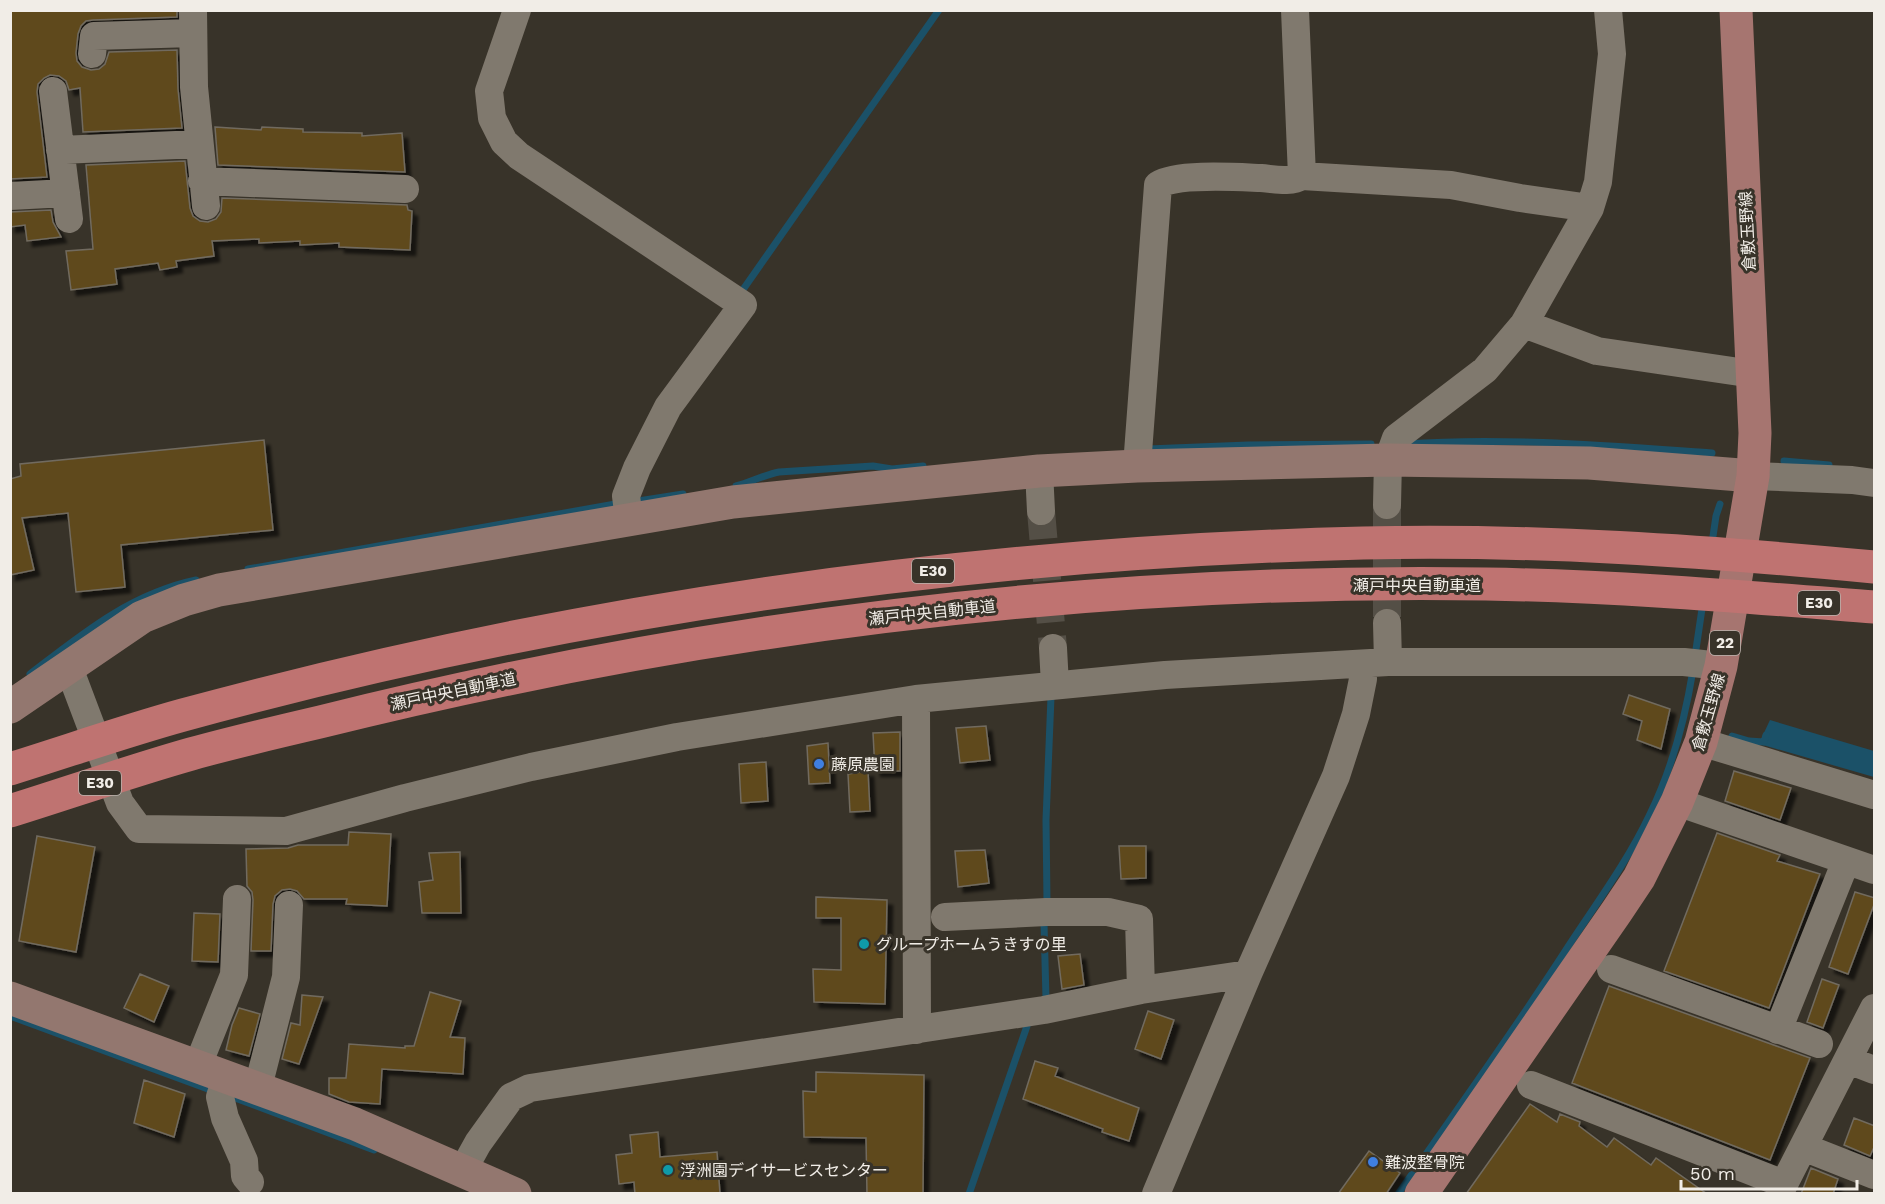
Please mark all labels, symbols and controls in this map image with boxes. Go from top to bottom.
street label: 倉敷玉野線 [1736,191,1759,271]
road number: E30 [912,559,954,583]
street label: 瀬戸中央自動車道 [1353,576,1481,595]
road number: E30 [1798,591,1840,615]
street label: 瀬戸中央自動車道 [867,596,997,629]
road number: 22 [1710,631,1740,655]
street label: 瀬戸中央自動車道 [389,669,518,714]
street label: 倉敷玉野線 [1688,671,1729,753]
place label: 藤原農園 [831,755,895,774]
marker: 藤原農園 [812,757,826,771]
road number: E30 [79,771,121,795]
place label: グループホームうきすの里 [876,935,1067,954]
marker: グループホームうきすの里 [857,937,871,951]
place label: 難波整骨院 [1385,1153,1465,1172]
scale bar [1681,1153,1856,1191]
marker: 難波整骨院 [1366,1155,1380,1169]
place label: 浮洲園デイサービスセンター [680,1161,888,1180]
marker: 浮洲園デイサービスセンター [661,1163,675,1177]
text: 50 m [1690,1163,1735,1184]

